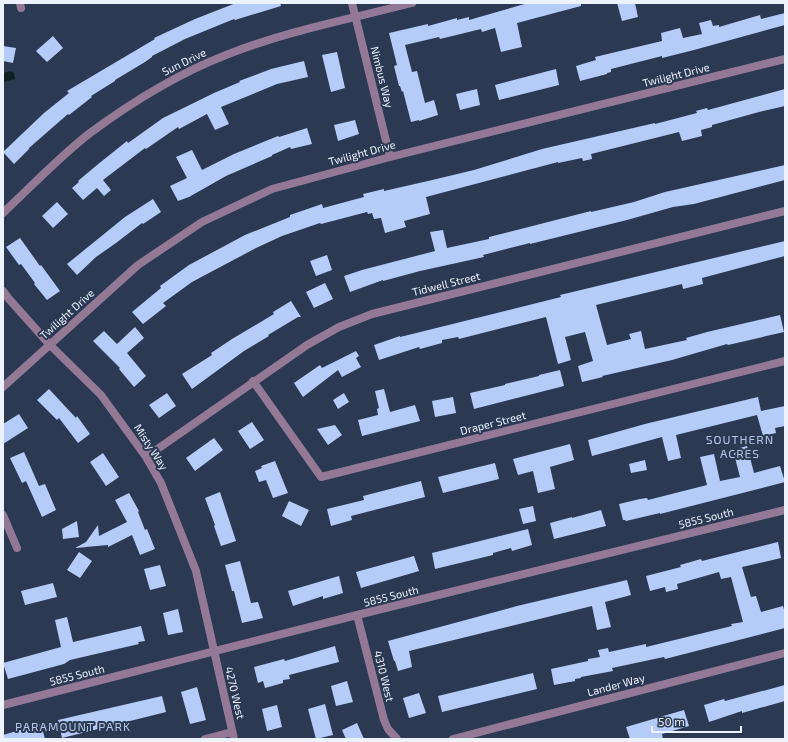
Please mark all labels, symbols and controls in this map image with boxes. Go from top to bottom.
street label: Sun Drive [160,45,208,78]
street label: Nimbus Way [369,45,396,109]
street label: Twilight Drive [641,60,711,89]
street label: Twilight Drive [327,137,397,168]
street label: Tidwell Street [411,269,481,298]
street label: Twilight Drive [37,286,97,341]
street label: Draper Street [459,408,527,437]
street label: Misty Way [132,421,171,472]
district label: SOUTHERN ACRES [706,432,774,460]
street label: 5855 South [677,504,735,531]
street label: 5855 South [362,582,420,609]
street label: 4310 West [372,649,397,703]
street label: 5855 South [48,661,106,688]
street label: 4270 West [223,665,248,720]
street label: Lander Way [586,671,646,698]
scale bar [652,708,741,734]
text: 50 m [658,714,685,728]
district label: PARAMOUNT PARK [15,719,131,733]

